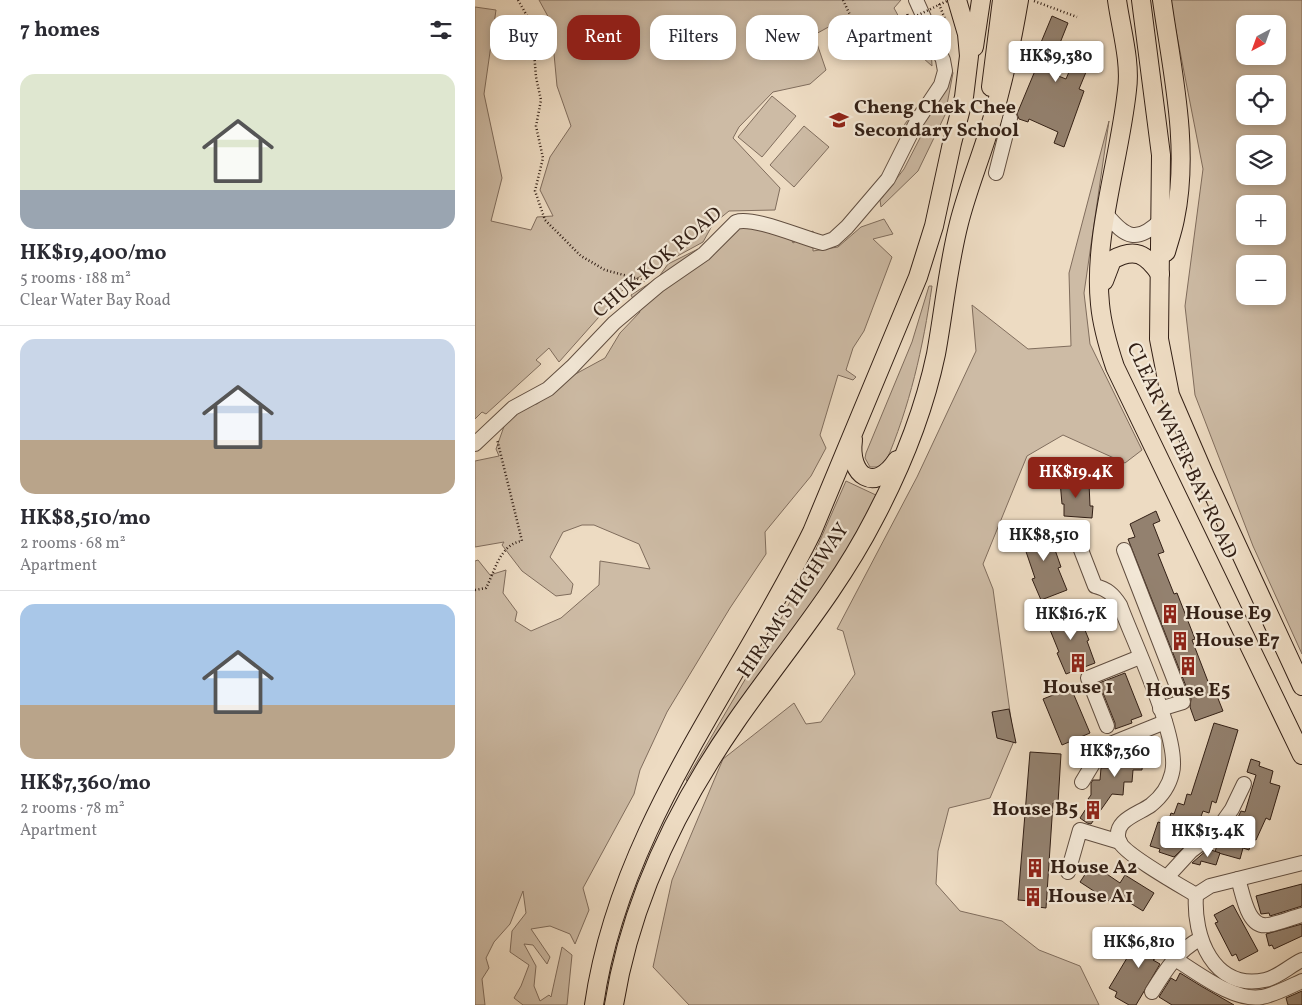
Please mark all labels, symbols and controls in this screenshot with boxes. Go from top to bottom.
chip: Buy [490,15,557,60]
chip: Rent [567,15,640,60]
chip: Filters [650,15,736,60]
chip: New [746,15,818,60]
chip: Apartment [828,15,951,60]
north arrow [1236,15,1286,65]
map controls [1236,15,1286,305]
text: 7 homes [20,16,100,45]
icon: filters [427,16,455,44]
pin: HK$9,380 [1004,41,1108,83]
text: HK$9,380 [1020,46,1092,68]
button: locate [1236,75,1286,125]
place label: Cheng Chek Chee Secondary School [854,94,1019,145]
icon: home [193,106,283,196]
school or university icon: Cheng Chek Chee Secondary School [828,109,850,131]
button: layers [1236,135,1286,185]
button: + [1236,195,1286,245]
street label: CHUK KOK ROAD [587,201,729,325]
text: HK$19,400/mo [20,239,167,268]
button: − [1236,255,1286,305]
text: 5 rooms · 188 m² [20,268,131,290]
text: Clear Water Bay Road [20,290,171,312]
street label: CLEAR WATER BAY ROAD [1118,338,1244,564]
icon: home [193,372,283,462]
pin: HK$19.4K [1024,456,1128,499]
text: HK$19.4K [1039,462,1113,484]
text: HK$8,510/mo [20,504,151,533]
street label: HIRAM'S HIGHWAY [731,517,857,684]
pin: HK$8,510 [992,520,1096,562]
text: HK$8,510 [1009,525,1079,547]
text: 2 rooms · 68 m² [20,533,126,555]
text: Apartment [20,555,97,577]
pin: HK$16.7K [1019,598,1123,641]
place label: House E9 [1185,600,1271,628]
building icon: House E9 [1159,603,1181,625]
text: HK$16.7K [1035,604,1107,626]
place label: House E7 [1195,627,1280,655]
building icon: House E7 [1169,630,1191,652]
icon: home [193,637,283,727]
building icon: House 1 [1067,652,1089,674]
building icon: House E5 [1177,655,1199,677]
place label: House 1 [1043,674,1113,702]
place label: House E5 [1146,677,1230,705]
pin: HK$7,360 [1063,736,1167,778]
text: HK$7,360 [1080,741,1150,763]
text: HK$7,360/mo [20,769,151,798]
place label: House B5 [992,796,1078,824]
text: 2 rooms · 78 m² [20,798,125,820]
building icon: House B5 [1082,799,1104,821]
pin: HK$13.4K [1156,816,1260,858]
text: Apartment [20,820,97,842]
text: HK$13.4K [1171,821,1245,843]
place label: House A2 [1050,854,1137,882]
building icon: House A2 [1024,857,1046,879]
place label: House A1 [1048,883,1133,911]
building icon: House A1 [1022,886,1044,908]
pin: HK$6,810 [1087,926,1191,969]
text: HK$6,810 [1103,932,1175,954]

